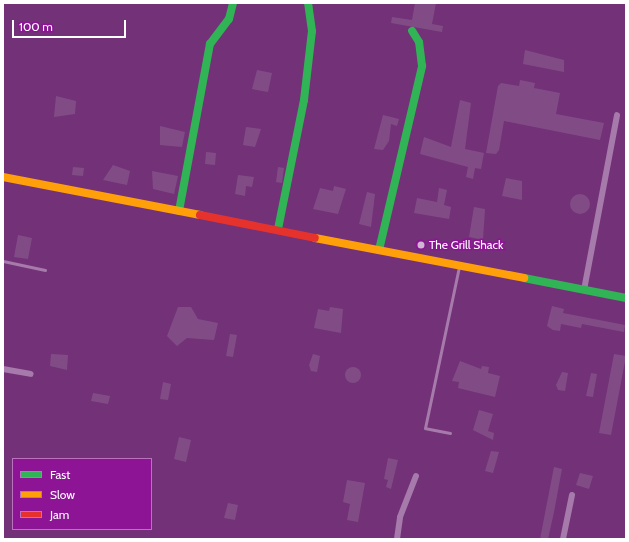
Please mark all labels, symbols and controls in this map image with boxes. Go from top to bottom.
scale bar [14,12,128,38]
text: 100 m [19,19,53,34]
place label: The Grill Shack [429,238,503,252]
marker: The Grill Shack [416,240,426,250]
legend [12,458,152,530]
text: Fast [50,467,70,482]
text: Slow [50,487,75,502]
text: Jam [50,507,69,522]

